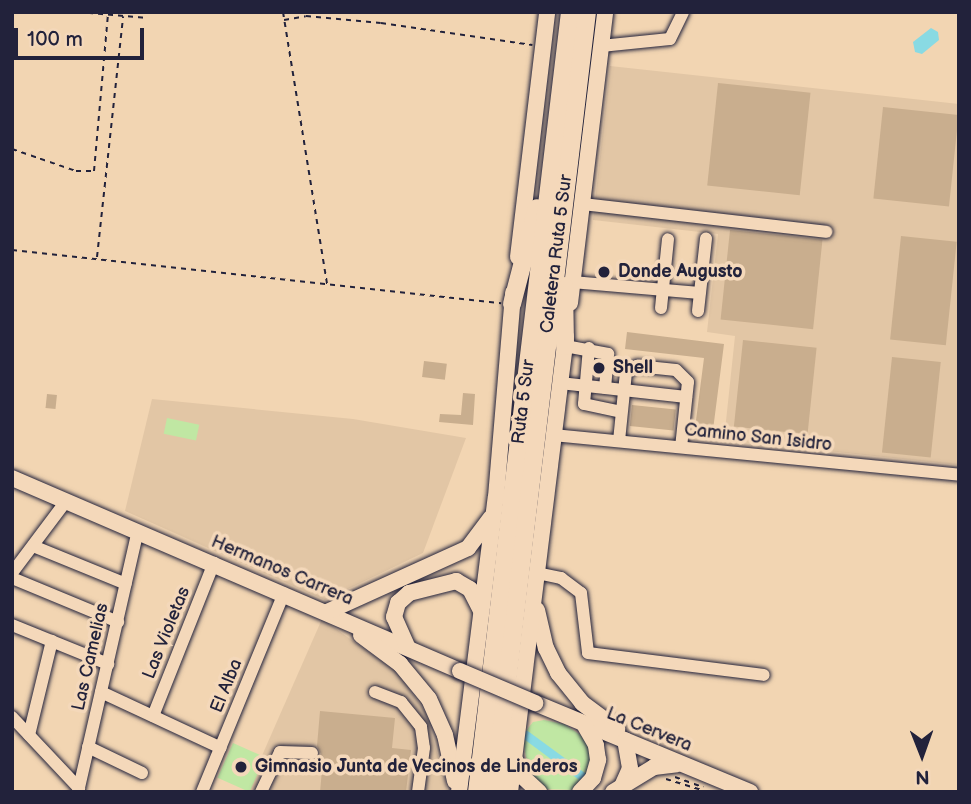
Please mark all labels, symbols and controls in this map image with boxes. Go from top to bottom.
scale bar [18,14,147,58]
text: 100 m [27,27,83,52]
street label: Caletera Ruta 5 Sur [537,173,577,335]
place label: Donde Augusto [618,261,743,283]
marker: Donde Augusto [596,264,612,280]
place label: Shell [613,357,653,379]
street label: Ruta 5 Sur [508,358,540,446]
marker: Shell [591,360,607,376]
street label: Camino San Isidro [683,419,833,457]
street label: Hermanos Carrera [208,531,356,611]
street label: Las Violetas [139,584,195,682]
street label: Las Camelias [68,601,114,713]
street label: El Alba [206,656,248,716]
street label: La Cervera [603,703,695,757]
north arrow [887,720,957,790]
place label: Gimnasio Junta de Vecinos de Linderos [255,756,578,778]
marker: Gimnasio Junta de Vecinos de Linderos [233,759,249,775]
text: N [915,765,930,788]

